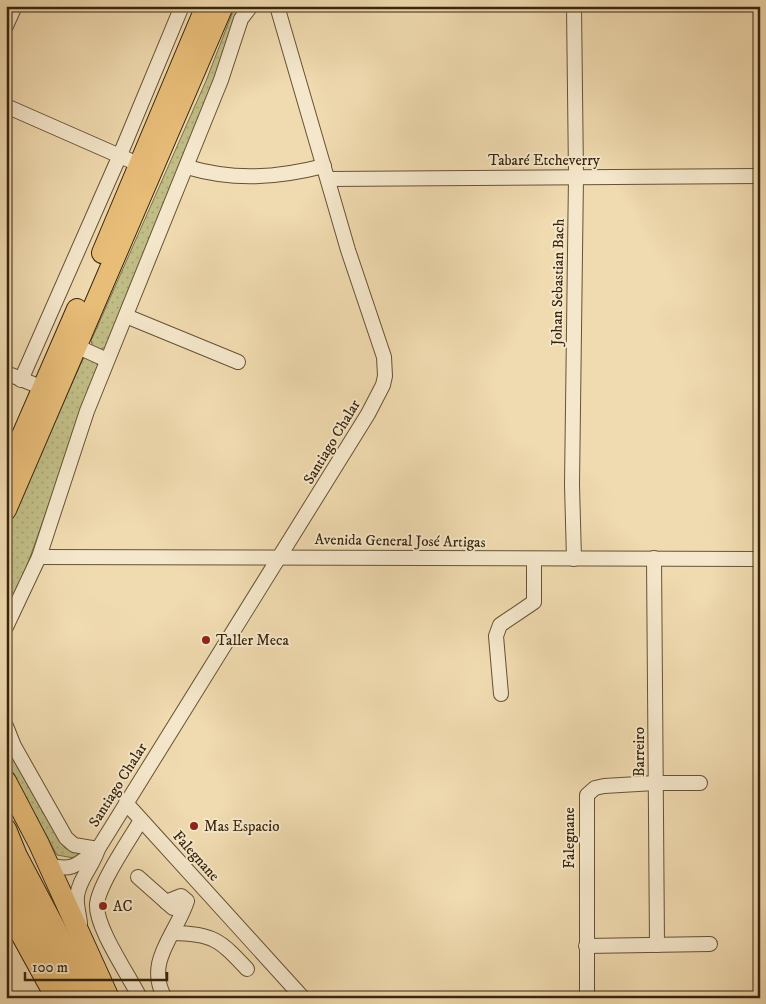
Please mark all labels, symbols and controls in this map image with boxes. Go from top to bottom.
street label: Tabaré Etcheverry [488,151,601,170]
street label: Johan Sebastian Bach [547,218,569,348]
street label: Santiago Chalar [299,396,365,488]
street label: Avenida General José Artigas [314,530,486,552]
place label: Taller Meca [216,631,290,650]
marker: Taller Meca [200,634,212,646]
street label: Barreiro [630,727,649,777]
street label: Santiago Chalar [85,739,152,831]
street label: Falegnane [560,807,579,869]
place label: Mas Espacio [204,817,279,836]
marker: Mas Espacio [188,820,200,832]
street label: Falegnane [168,827,224,885]
place label: AC [113,897,132,916]
marker: AC [97,900,109,912]
scale bar [25,949,168,981]
text: 100 m [32,958,68,977]

